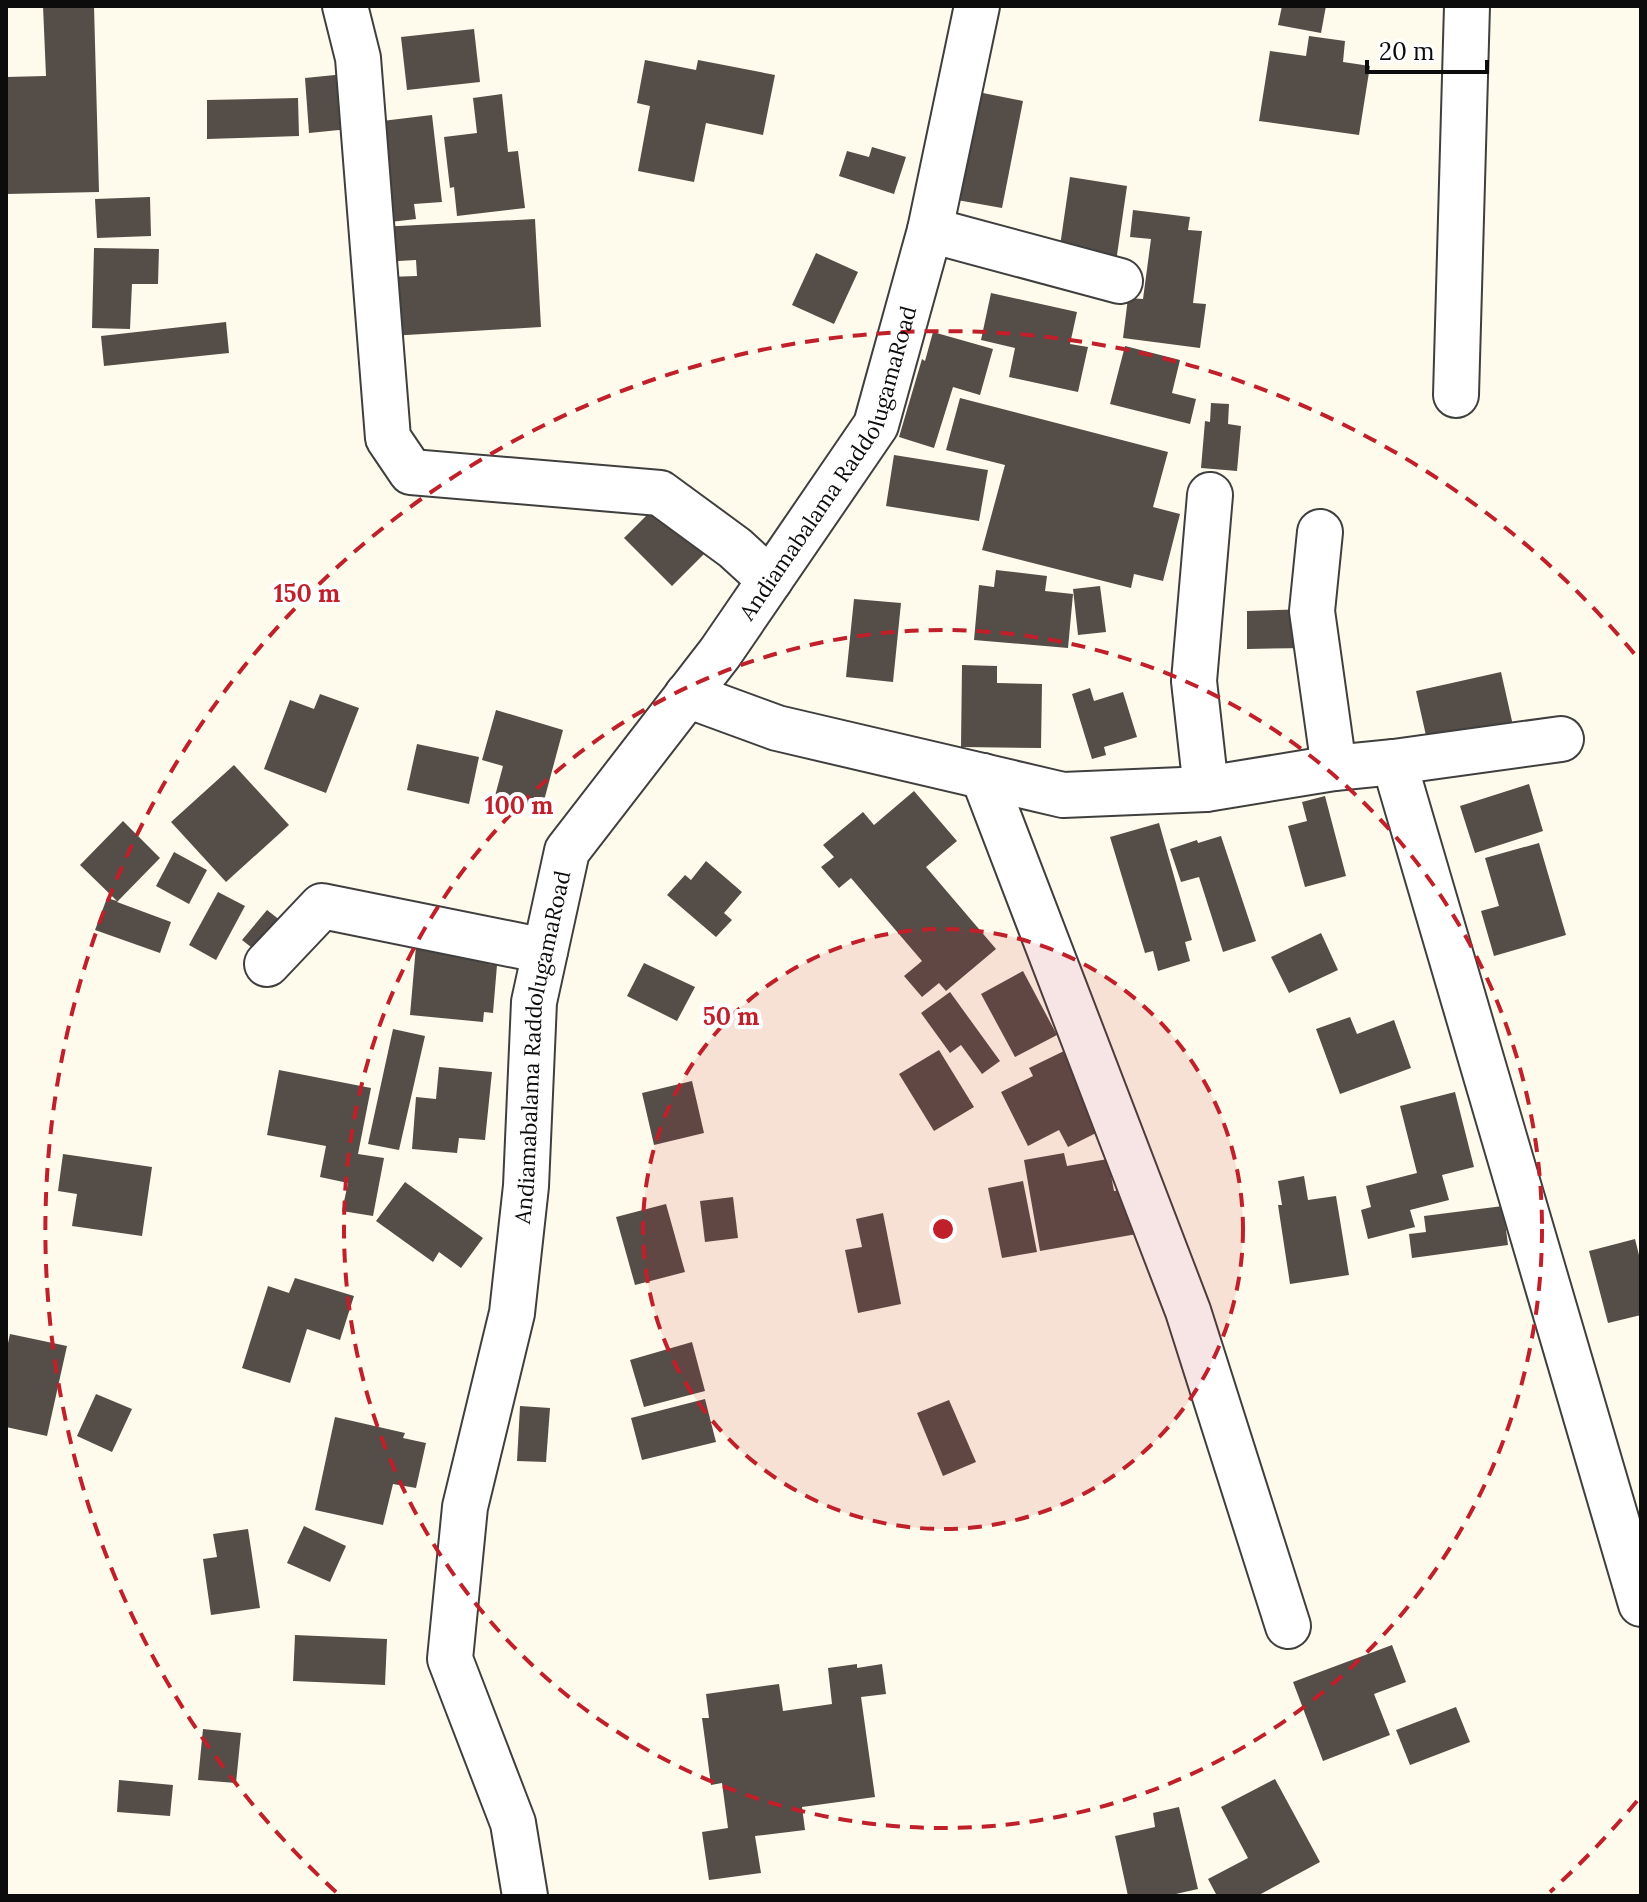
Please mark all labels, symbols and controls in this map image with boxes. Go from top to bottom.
scale bar [1367,24,1487,74]
text: 20 m [1379,36,1435,67]
street label: Andiamabalama RaddolugamaRoad [732,303,922,626]
text: 150 m [274,578,340,609]
text: 100 m [485,790,553,821]
street label: Andiamabalama RaddolugamaRoad [508,868,576,1226]
text: 50 m [703,1001,759,1032]
centre of rings [929,1215,957,1243]

